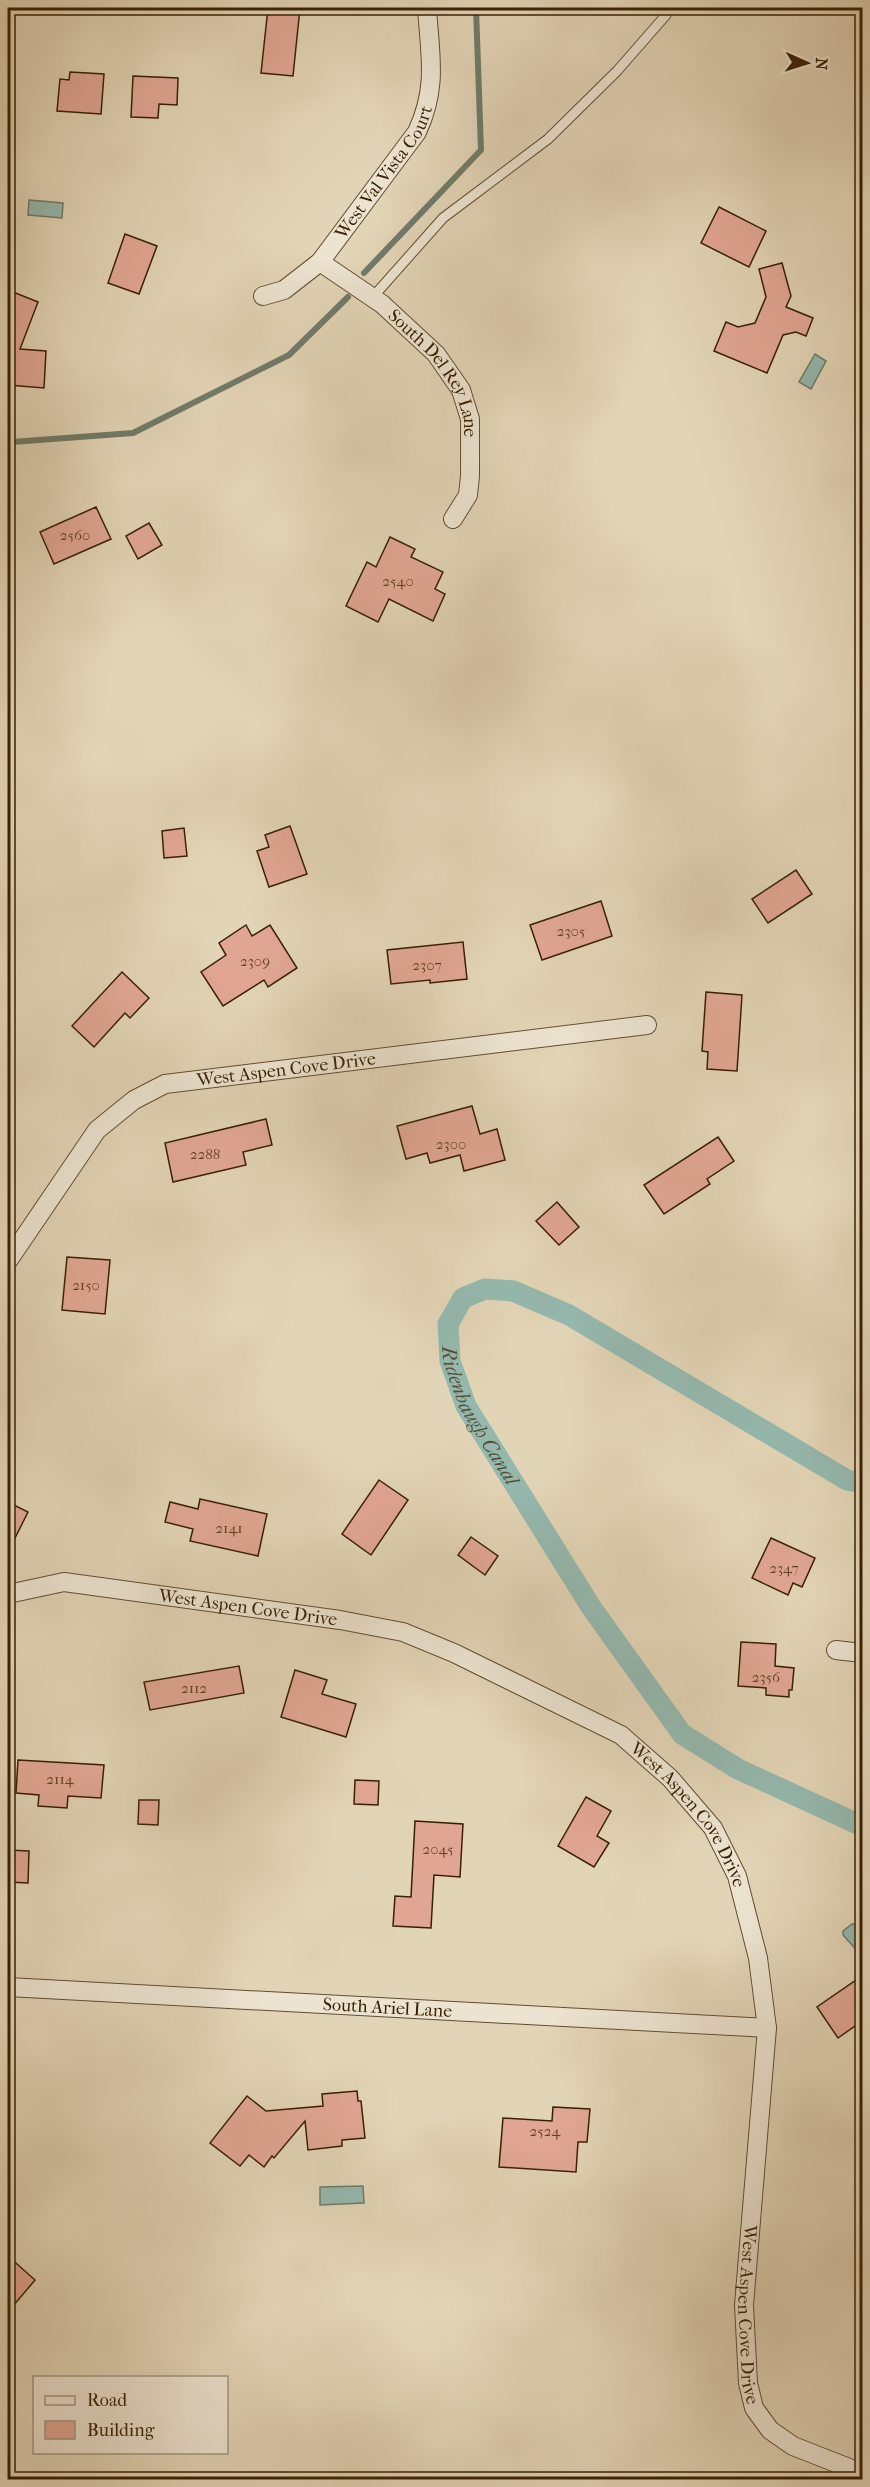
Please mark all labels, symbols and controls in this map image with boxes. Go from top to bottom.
north arrow [777,33,837,93]
text: N [812,57,831,71]
street label: West Val Vista Court [330,103,437,244]
street label: South Del Rey Lane [384,305,481,437]
house number: 2560 [60,526,90,544]
house number: 2540 [382,572,414,590]
house number: 2305 [557,922,585,940]
house number: 2309 [240,952,270,970]
house number: 2307 [412,956,442,974]
street label: West Aspen Cove Drive [195,1048,377,1091]
house number: 2300 [436,1135,466,1153]
house number: 2288 [190,1145,220,1163]
house number: 2150 [72,1276,100,1294]
water label: Ridenbaugh Canal [438,1343,525,1491]
house number: 2141 [215,1519,243,1537]
house number: 2347 [769,1559,799,1577]
street label: West Aspen Cove Drive [156,1585,339,1630]
house number: 2356 [752,1668,781,1686]
house number: 2112 [181,1679,207,1697]
street label: West Aspen Cove Drive [625,1737,750,1889]
house number: 2114 [46,1770,75,1788]
house number: 2045 [423,1840,453,1858]
street label: South Ariel Lane [322,1994,453,2021]
house number: 2524 [530,2122,562,2140]
street label: West Aspen Cove Drive [733,2223,763,2407]
legend [33,2376,228,2454]
text: Road [87,2390,127,2411]
text: Building [87,2420,155,2441]

